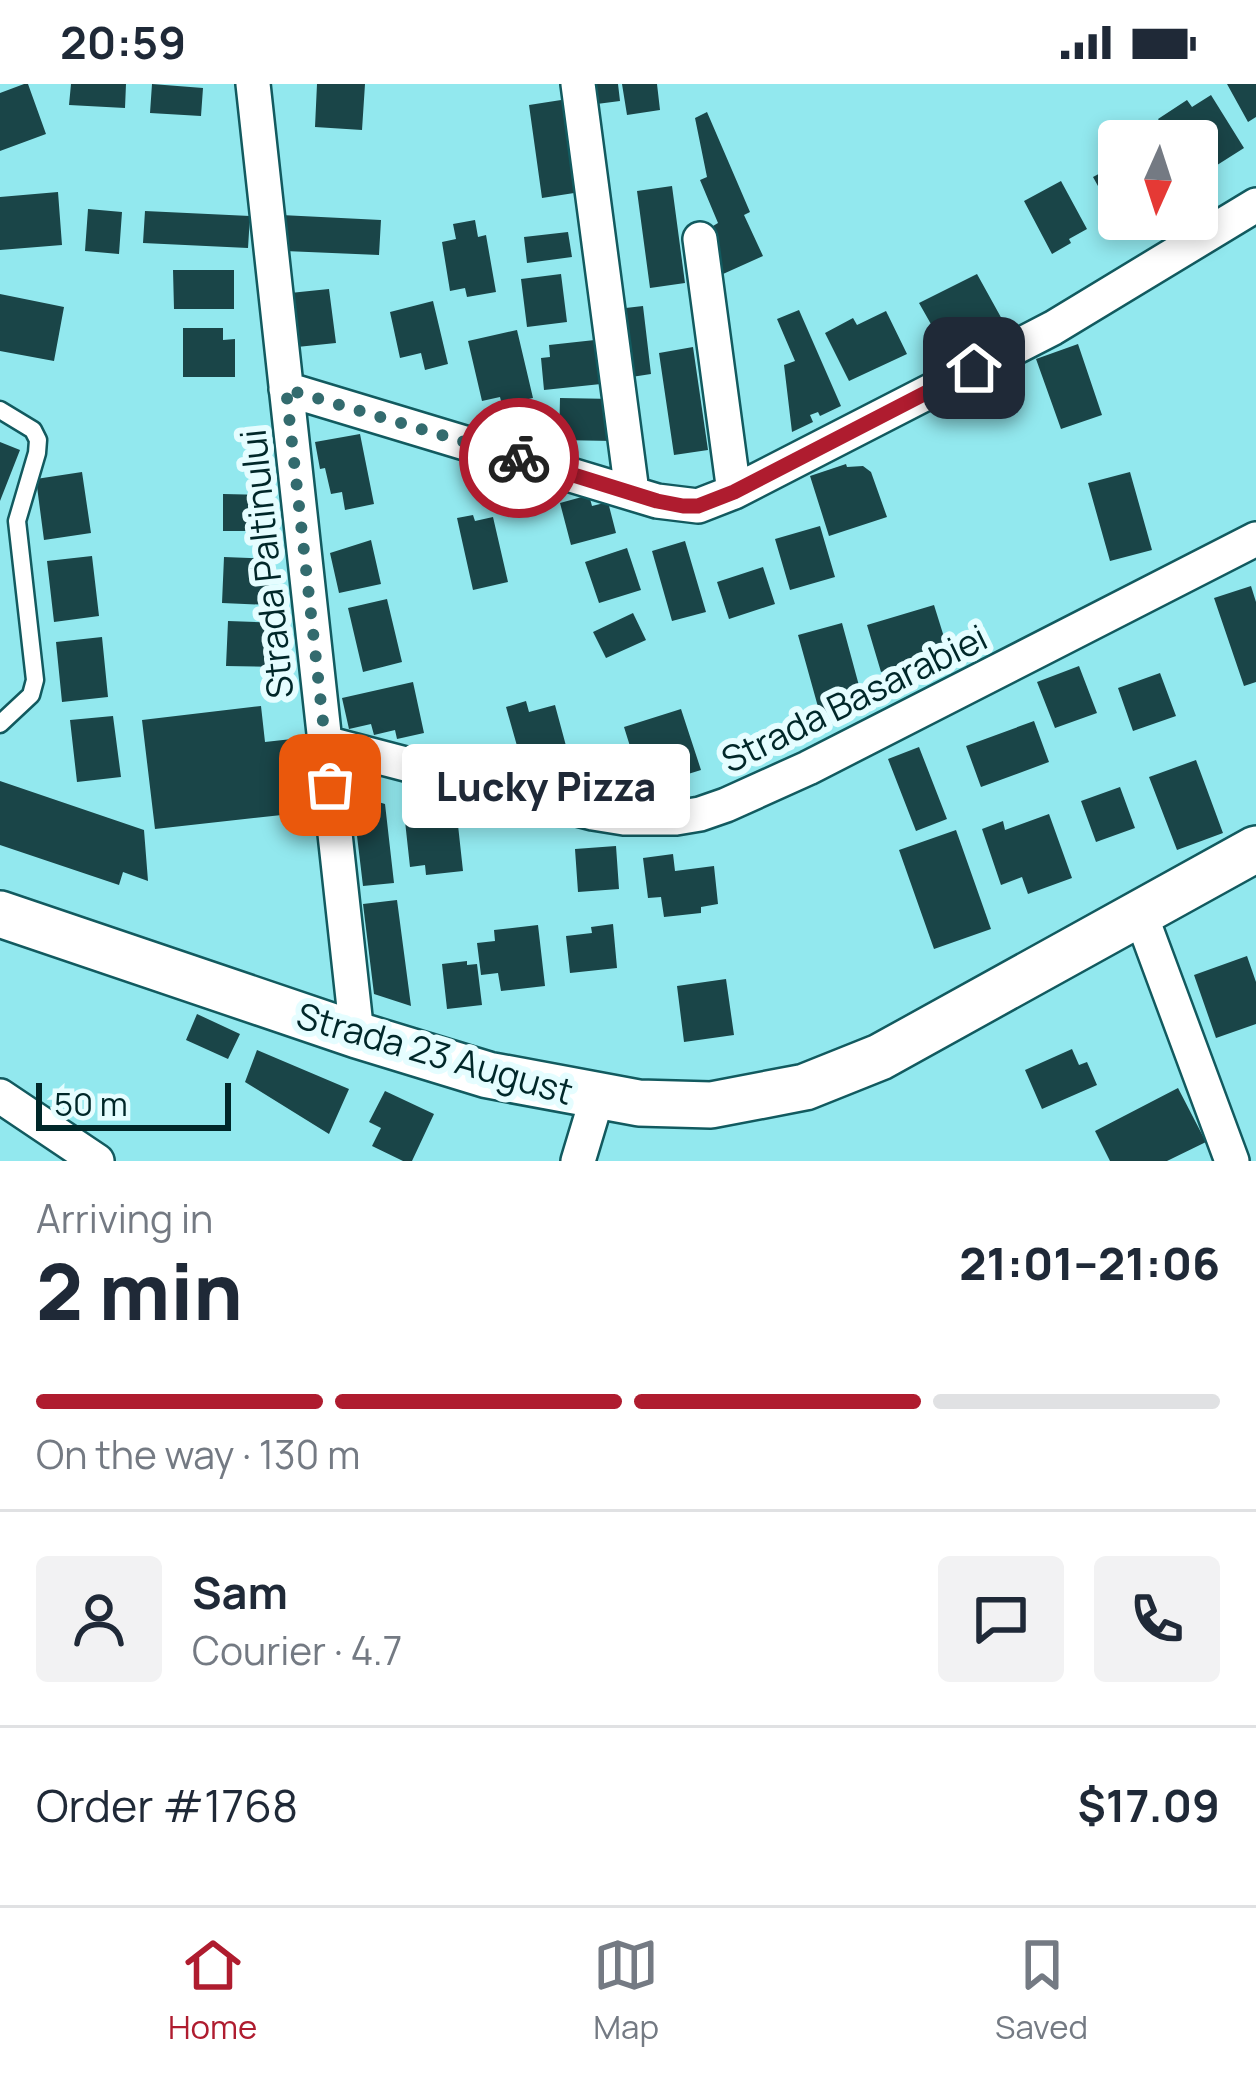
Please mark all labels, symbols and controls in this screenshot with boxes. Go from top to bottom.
text: 20:59 [60,11,186,73]
north arrow [1098,120,1218,240]
map controls [1098,120,1218,240]
pin [923,317,1025,419]
icon: home [941,335,1007,401]
courier [459,398,579,518]
icon: bike [486,425,552,491]
street label: Strada Paltinului [227,427,305,701]
street label: Strada Basarabiei [713,612,995,784]
pin [279,734,381,836]
callout: Lucky Pizza [402,743,690,827]
icon: bag [297,752,363,818]
text: Lucky Pizza [436,759,656,813]
street label: Strada 23 August [291,990,579,1116]
scale bar [36,1077,231,1130]
text: 50 m [54,1081,128,1126]
text: Arriving in [36,1191,213,1245]
text: 21:01–21:06 [959,1232,1220,1294]
text: 2 min [36,1237,243,1343]
text: On the way · 130 m [36,1427,360,1481]
button: person [36,1556,162,1682]
button: chat [938,1556,1064,1682]
button: phone [1094,1556,1220,1682]
text: Sam [192,1561,288,1623]
text: Courier · 4.7 [192,1623,402,1677]
text: Order #1768 [36,1774,298,1836]
text: $17.09 [1078,1774,1220,1836]
tab: Home [168,1932,257,2049]
tab: Map [593,1932,659,2049]
tab: Saved [995,1932,1088,2049]

